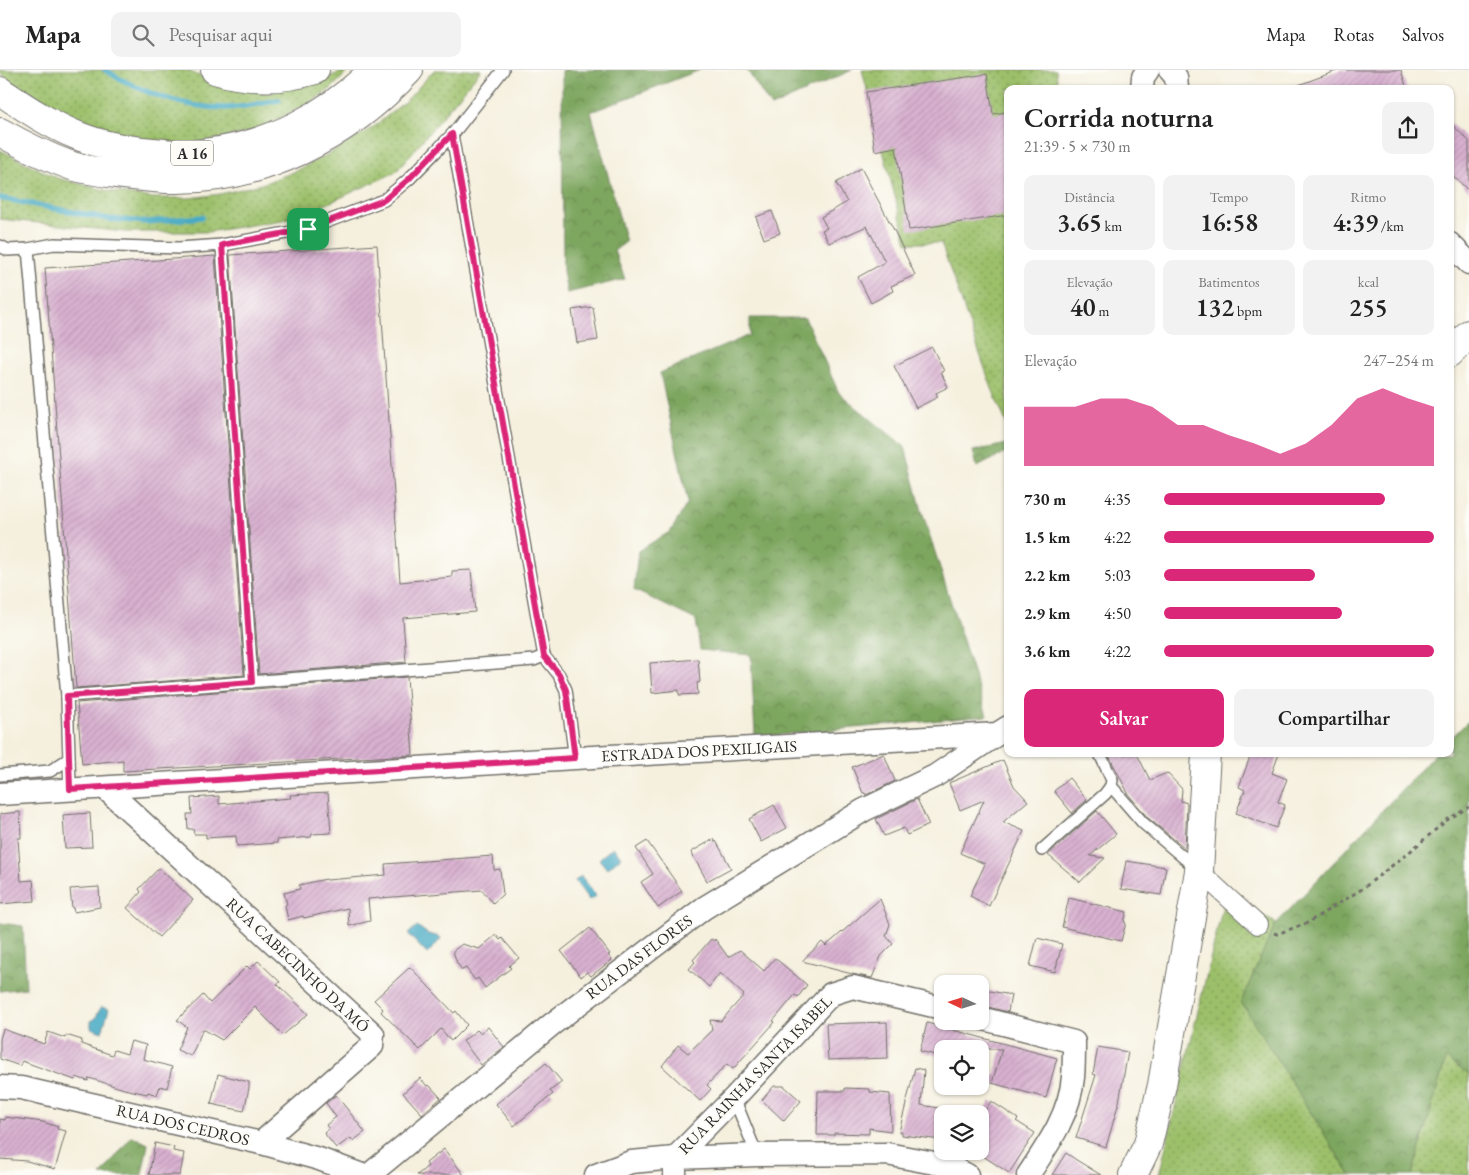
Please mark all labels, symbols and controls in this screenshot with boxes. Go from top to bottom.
search box [111,12,461,57]
text: Mapa [25,19,81,50]
icon: search [129,21,157,49]
text: Pesquisar aqui [169,22,272,47]
text: Mapa [1266,23,1306,46]
text: Rotas [1334,23,1374,46]
text: Salvos [1402,23,1444,46]
text: Corrida noturna [1024,99,1213,135]
button: share [1382,102,1434,154]
text: 21:39 · 5 × 730 m [1024,136,1131,157]
road number: A 16 [171,140,213,166]
text: Distância [1064,188,1115,206]
text: Tempo [1210,188,1248,206]
text: Ritmo [1351,188,1386,206]
text: 3.65 [1057,206,1102,238]
text: 16:58 [1200,206,1258,238]
text: 4:39 [1333,206,1378,238]
pin [287,208,329,250]
icon: arrive [294,215,322,243]
text: km [1102,217,1122,235]
text: /km [1378,217,1404,235]
text: Elevação [1067,273,1113,291]
text: Batimentos [1198,273,1260,291]
text: kcal [1358,273,1379,291]
text: 40 [1070,291,1096,323]
text: 132 [1196,291,1234,323]
text: 255 [1349,291,1388,323]
text: m [1096,302,1109,320]
text: bpm [1234,302,1262,320]
text: Elevação [1024,350,1077,371]
text: 247–254 m [1363,350,1434,371]
text: 730 m [1024,489,1066,510]
text: 4:35 [1104,489,1131,510]
text: 1.5 km [1024,527,1070,548]
text: 4:22 [1104,527,1131,548]
text: 2.2 km [1024,565,1070,586]
text: 5:03 [1104,565,1131,586]
text: 2.9 km [1024,603,1070,624]
text: 4:50 [1104,603,1131,624]
text: 3.6 km [1024,641,1070,662]
text: 4:22 [1104,641,1131,662]
button: Salvar [1024,689,1224,747]
button: Compartilhar [1234,689,1434,747]
street label: ESTRADA DOS PEXILIGAIS [601,735,797,767]
street label: RUA CABECINHO DA MÓ [222,893,374,1037]
street label: RUA DAS FLORES [581,910,697,1004]
north arrow [934,975,989,1030]
map controls [934,975,989,1160]
street label: RUA RAINHA SANTA ISABEL [674,991,837,1159]
button: locate [934,1040,989,1095]
street label: RUA DOS CEDROS [114,1099,252,1151]
button: layers [934,1105,989,1160]

